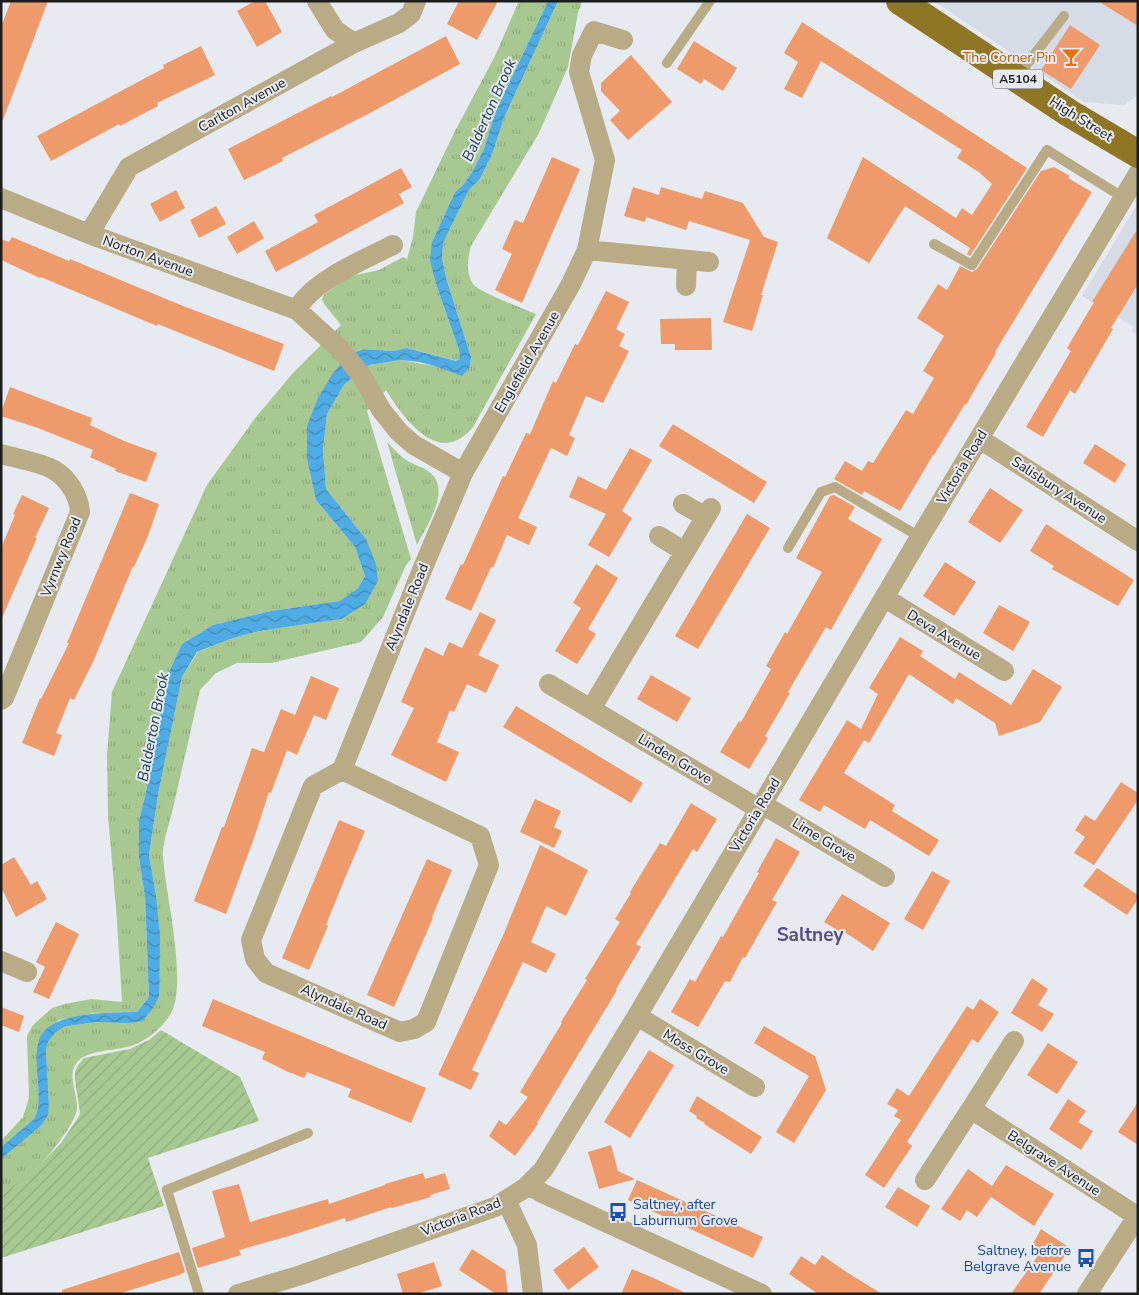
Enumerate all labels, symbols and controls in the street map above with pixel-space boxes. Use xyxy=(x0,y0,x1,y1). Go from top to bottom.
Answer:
bar icon: The Corner Pin xyxy=(1060,46,1082,68)
place label: The Corner Pin xyxy=(963,48,1056,67)
water label: Balderton Brook xyxy=(457,55,521,165)
road number: A5104 xyxy=(993,70,1043,88)
street label: Carlton Avenue xyxy=(195,73,289,137)
street label: High Street xyxy=(1045,92,1117,146)
street label: Norton Avenue xyxy=(100,231,196,281)
street label: Englefield Avenue xyxy=(490,308,564,416)
street label: Victoria Road xyxy=(932,426,992,509)
street label: Salisbury Avenue xyxy=(1008,452,1110,528)
street label: Vyrnwy Road xyxy=(36,514,86,601)
street label: Alyndale Road xyxy=(381,561,433,653)
street label: Deva Avenue xyxy=(903,605,985,665)
water label: Balderton Brook xyxy=(133,670,173,783)
street label: Linden Grove xyxy=(634,729,716,789)
street label: Victoria Road xyxy=(725,774,785,857)
street label: Lime Grove xyxy=(789,814,859,866)
district label: Saltney xyxy=(777,922,844,948)
street label: Alyndale Road xyxy=(298,979,390,1035)
street label: Moss Grove xyxy=(659,1025,733,1079)
street label: Belgrave Avenue xyxy=(1004,1126,1104,1200)
street label: Victoria Road xyxy=(418,1193,504,1241)
place label: Saltney, after Laburnum Grove xyxy=(633,1195,738,1230)
bus stop icon: Saltney, after Laburnum Grove xyxy=(607,1201,629,1223)
place label: Saltney, before Belgrave Avenue xyxy=(964,1241,1071,1276)
bus stop icon: Saltney, before Belgrave Avenue xyxy=(1075,1247,1097,1269)

